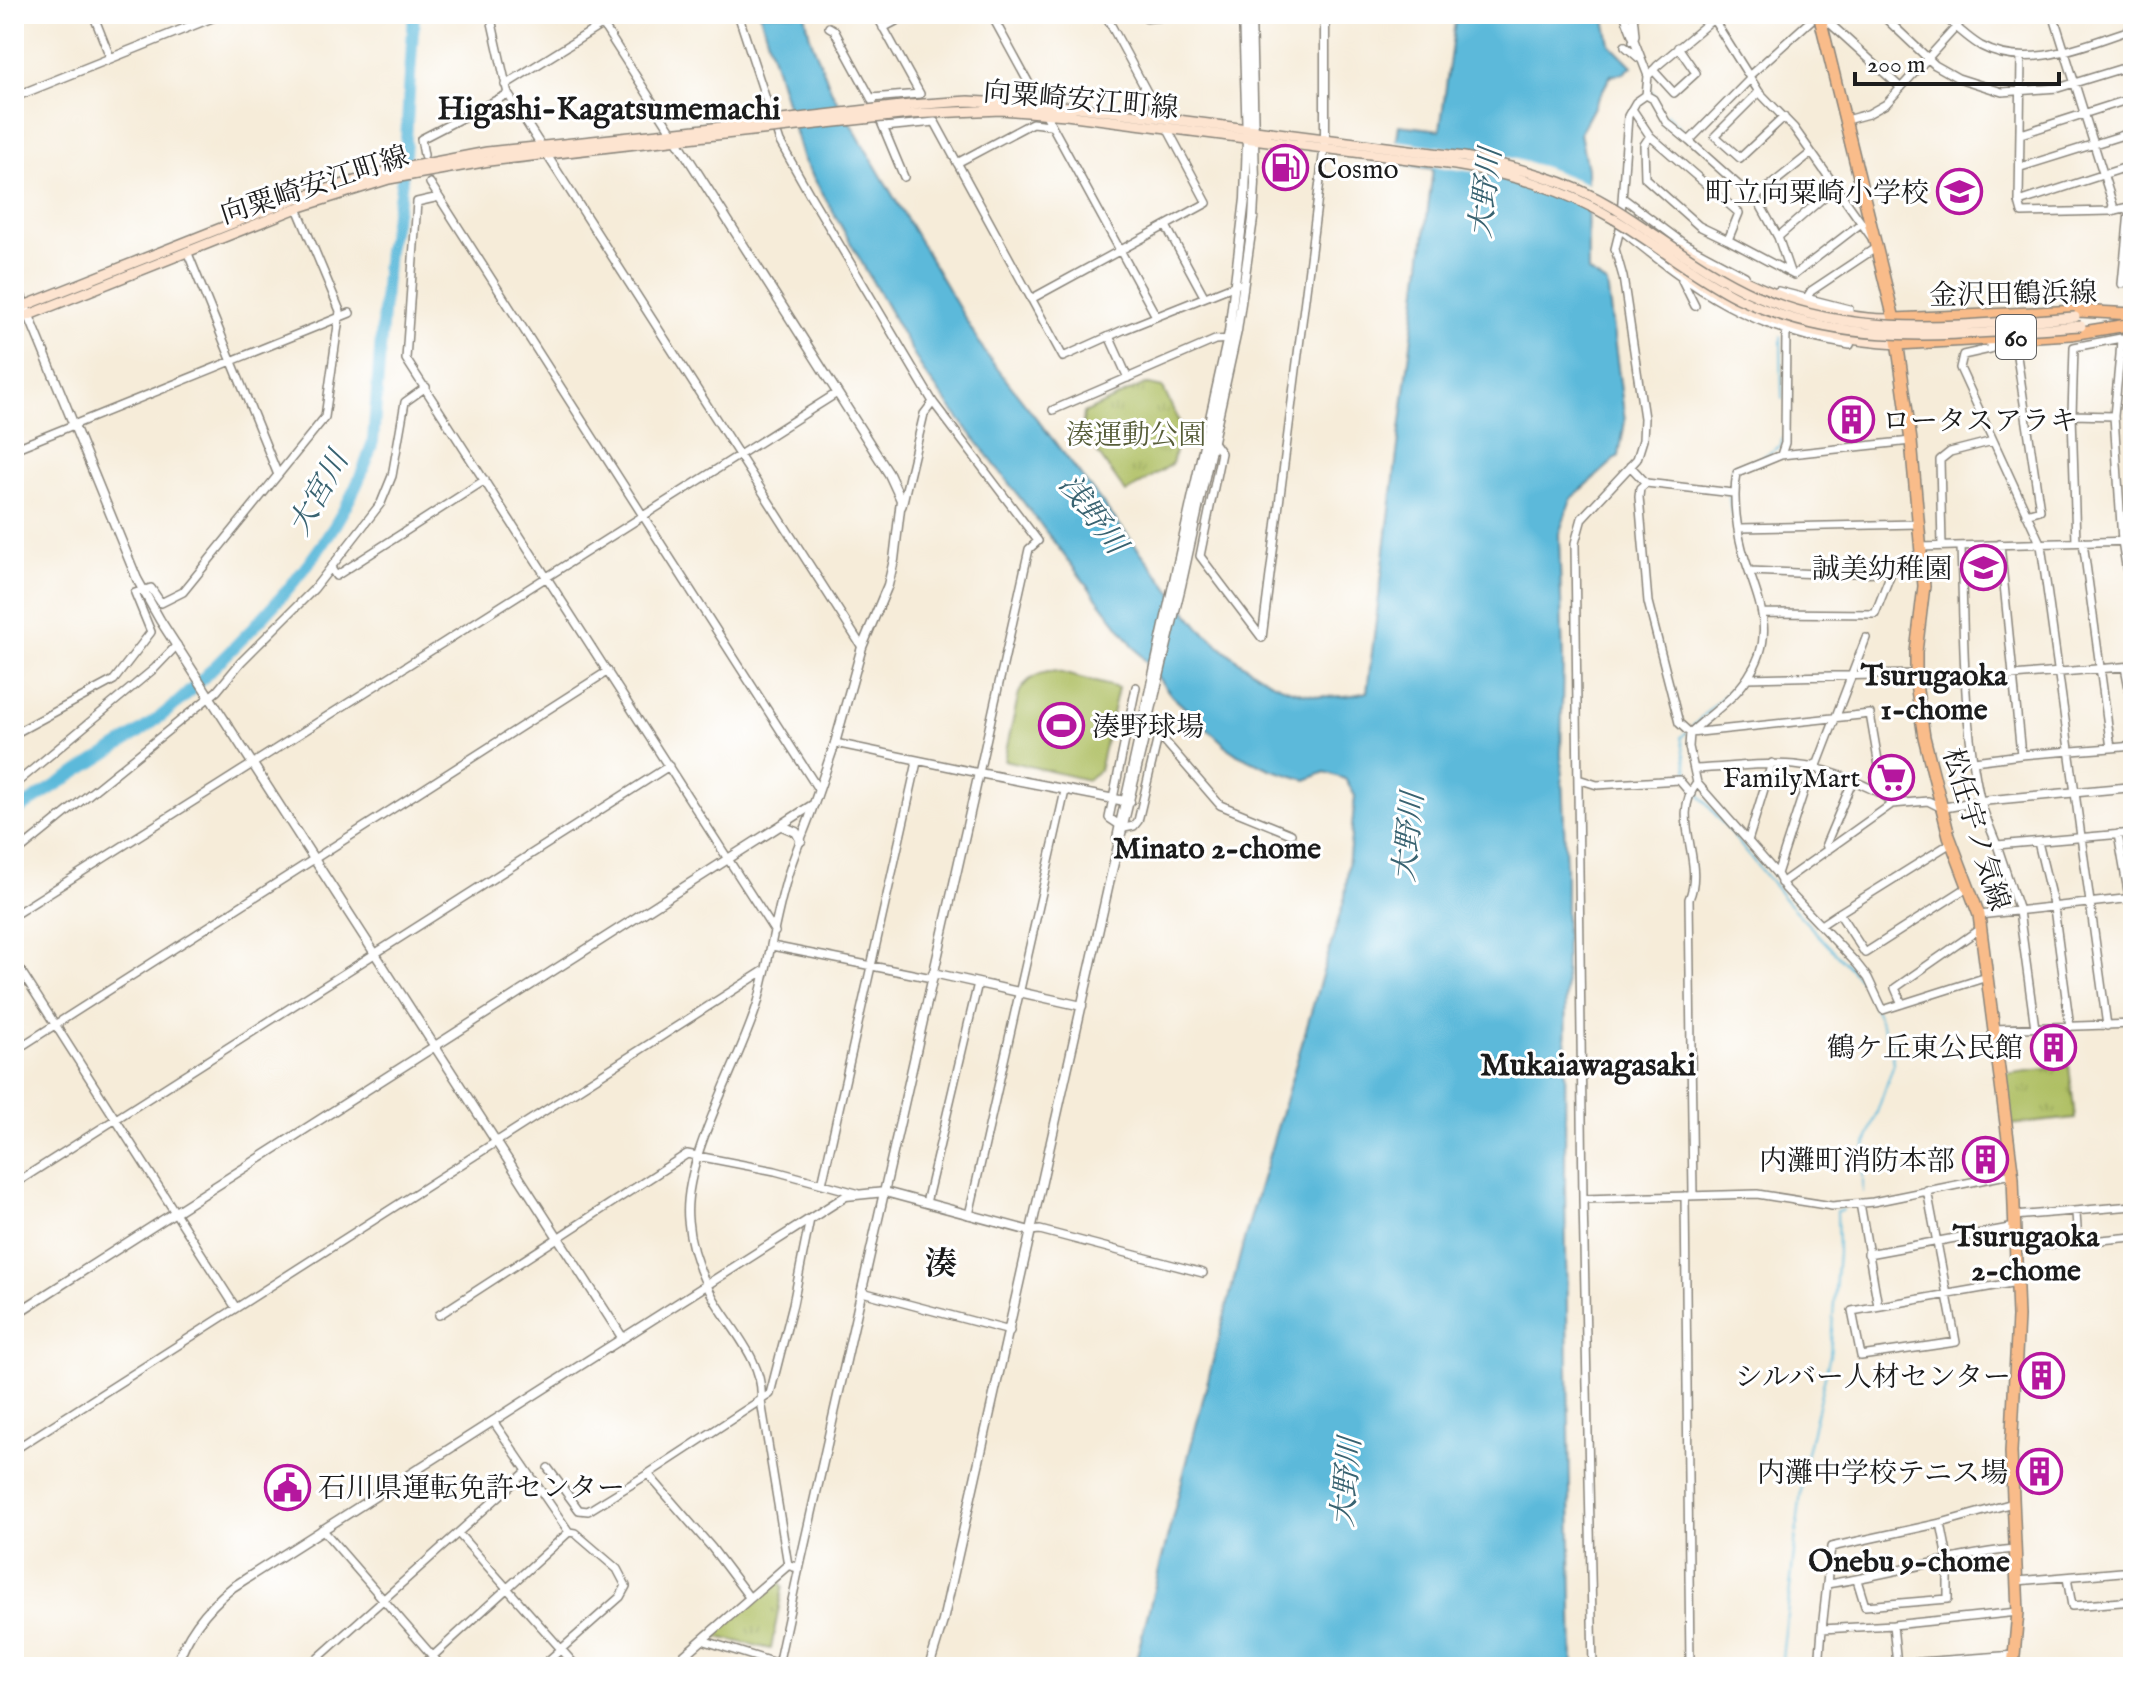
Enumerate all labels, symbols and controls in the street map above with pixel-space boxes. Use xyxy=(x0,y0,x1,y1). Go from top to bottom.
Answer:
scale bar xyxy=(1855,36,2059,86)
text: 200 m xyxy=(1867,50,1926,81)
street label: 向粟崎安江町線 xyxy=(982,76,1180,127)
district label: Higashi-Kagatsumemachi xyxy=(437,90,781,131)
street label: 向粟崎安江町線 xyxy=(216,139,413,233)
water label: 大野川 xyxy=(1463,143,1512,240)
fuel station icon: Cosmo xyxy=(1262,144,1310,192)
place label: Cosmo xyxy=(1317,153,1399,188)
school or university icon: 町立向粟崎小学校 xyxy=(1936,168,1984,216)
place label: 町立向粟崎小学校 xyxy=(1705,177,1929,212)
street label: 金沢田鶴浜線 xyxy=(1929,277,2097,314)
road number: 60 xyxy=(1996,315,2036,359)
building icon: ロータスアラキ xyxy=(1827,396,1875,444)
place label: ロータスアラキ xyxy=(1882,405,2078,440)
park label: 湊運動公園 xyxy=(1066,419,1206,454)
water label: 大宮川 xyxy=(281,443,360,543)
water label: 浅野川 xyxy=(1049,468,1135,565)
school or university icon: 誠美幼稚園 xyxy=(1959,544,2007,592)
place label: 誠美幼稚園 xyxy=(1812,553,1952,588)
district label: Tsurugaoka 1-chome xyxy=(1860,658,2008,730)
sports icon: 湊野球場 xyxy=(1037,702,1085,750)
place label: 湊野球場 xyxy=(1092,711,1204,746)
street label: 松任宇ノ気線 xyxy=(1933,744,2016,915)
supermarket icon: FamilyMart xyxy=(1867,753,1915,801)
place label: FamilyMart xyxy=(1723,762,1860,797)
water label: 大野川 xyxy=(1386,787,1434,884)
district label: Minato 2-chome xyxy=(1113,831,1321,869)
building icon: 鶴ケ丘東公民館 xyxy=(2030,1023,2078,1071)
place label: 鶴ケ丘東公民館 xyxy=(1827,1032,2023,1067)
district label: Mukaiawagasaki xyxy=(1480,1046,1696,1087)
building icon: 内灘町消防本部 xyxy=(1962,1136,2010,1184)
place label: 内灘町消防本部 xyxy=(1759,1145,1955,1180)
district label: Tsurugaoka 2-chome xyxy=(1952,1219,2100,1291)
district label: 湊 xyxy=(925,1245,957,1286)
building icon: シルバー人材センター xyxy=(2018,1352,2066,1400)
place label: シルバー人材センター xyxy=(1735,1361,2011,1396)
water label: 大野川 xyxy=(1325,1433,1371,1529)
building icon: 内灘中学校テニス場 xyxy=(2015,1448,2063,1496)
place label: 内灘中学校テニス場 xyxy=(1757,1457,2008,1492)
public building icon: 石川県運転免許センター xyxy=(263,1463,311,1511)
place label: 石川県運転免許センター xyxy=(318,1472,625,1507)
district label: Onebu 9-chome xyxy=(1808,1544,2010,1582)

